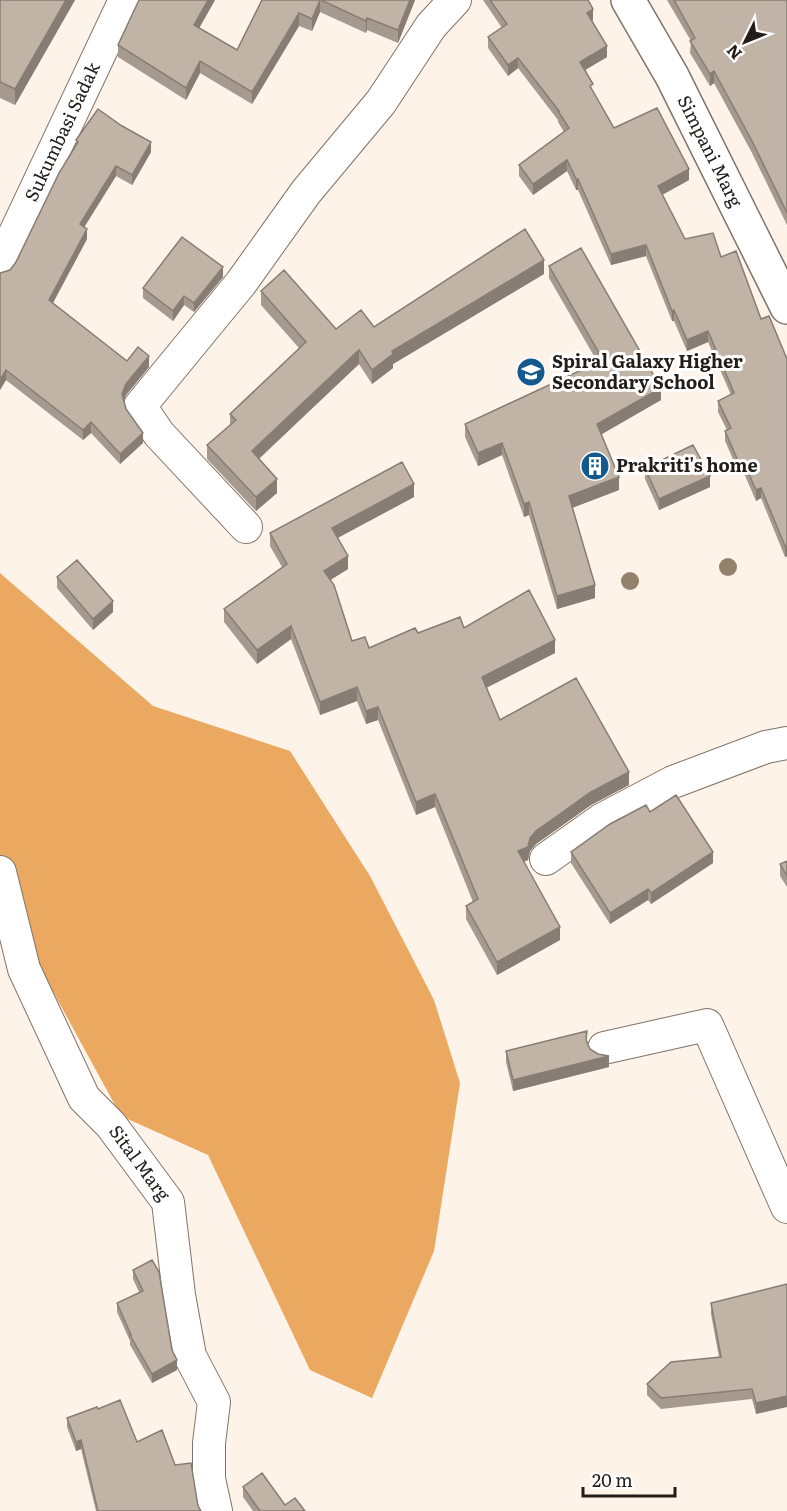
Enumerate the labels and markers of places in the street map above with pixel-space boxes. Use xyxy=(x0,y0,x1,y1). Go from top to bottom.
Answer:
place label: Spiral Galaxy Higher Secondary School xyxy=(552,347,743,395)
school or university icon: Spiral Galaxy Higher Secondary School xyxy=(515,356,547,388)
building icon: Prakriti's home xyxy=(579,450,611,482)
place label: Prakriti's home xyxy=(616,451,758,478)

